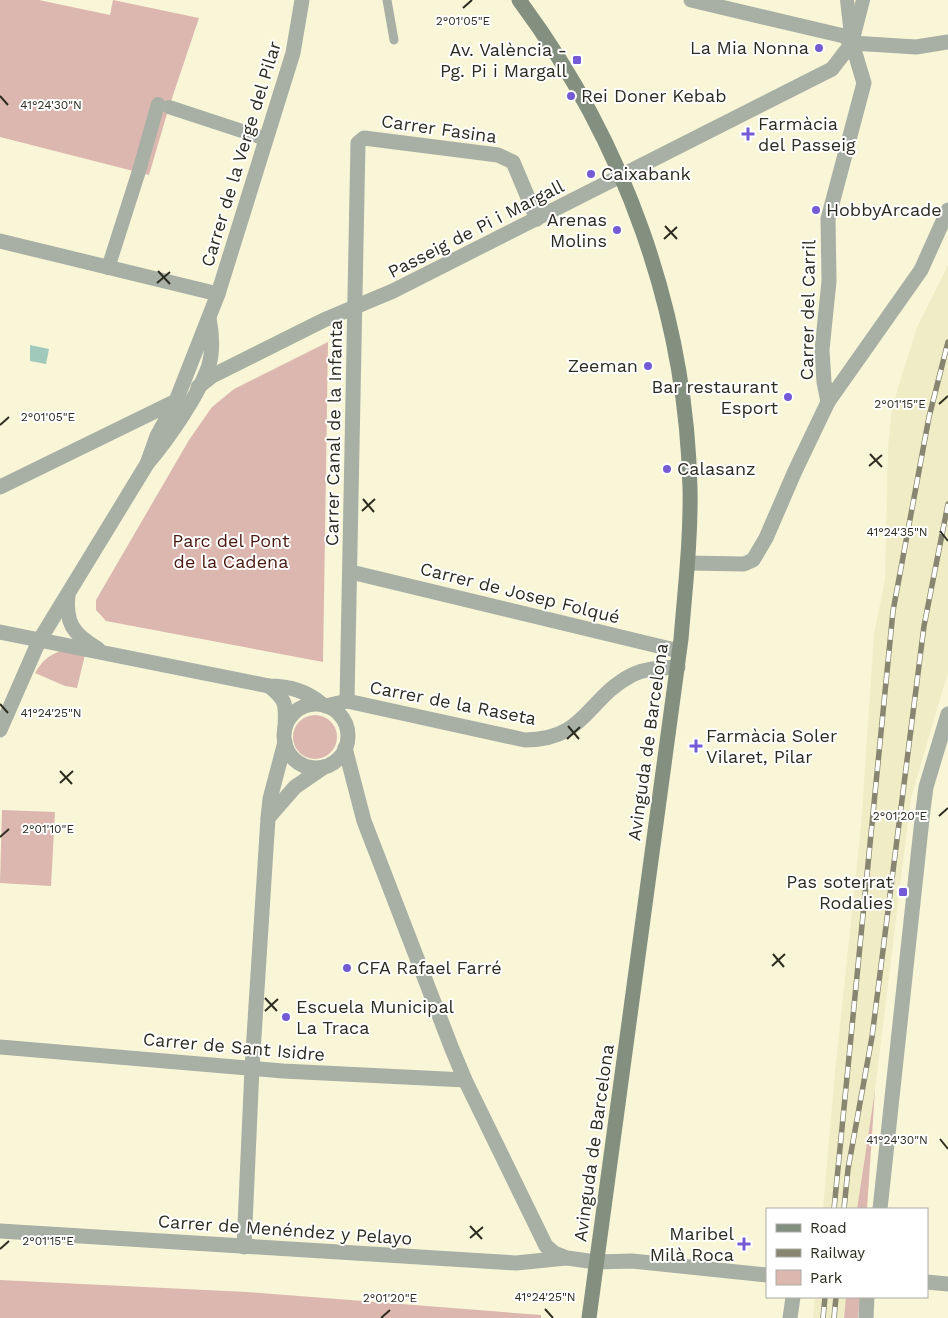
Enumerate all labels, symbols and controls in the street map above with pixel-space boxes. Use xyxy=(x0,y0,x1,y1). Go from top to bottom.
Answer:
text: 2°01'05"E xyxy=(436,14,491,28)
place label: La Mia Nonna xyxy=(690,37,809,58)
street label: Carrer de la Verge del Pilar xyxy=(196,39,285,269)
place label: Av. València - Pg. Pi i Margall xyxy=(440,39,567,81)
marker: La Mia Nonna xyxy=(813,42,825,54)
marker: Av. València - Pg. Pi i Margall xyxy=(571,54,583,66)
place label: Rei Doner Kebab xyxy=(581,85,727,106)
marker: Rei Doner Kebab xyxy=(565,90,577,102)
text: 41°24'30"N xyxy=(20,98,82,112)
street label: Carrer Fasina xyxy=(380,110,498,147)
place label: Farmàcia del Passeig xyxy=(758,113,856,155)
marker: Farmàcia del Passeig xyxy=(742,128,754,140)
place label: Caixabank xyxy=(601,163,691,184)
marker: Caixabank xyxy=(585,168,597,180)
street label: Passeig de Pi i Margall xyxy=(384,175,568,282)
place label: HobbyArcade xyxy=(826,199,942,220)
marker: HobbyArcade xyxy=(810,204,822,216)
place label: Arenas Molins xyxy=(547,209,607,251)
marker: Arenas Molins xyxy=(611,224,623,236)
street label: Carrer del Carril xyxy=(796,239,819,380)
street label: Carrer Canal de la Infanta xyxy=(321,320,346,546)
place label: Zeeman xyxy=(568,355,638,376)
marker: Zeeman xyxy=(642,360,654,372)
place label: Bar restaurant Esport xyxy=(651,376,778,418)
marker: Bar restaurant Esport xyxy=(782,391,794,403)
text: 2°01'15"E xyxy=(874,397,926,411)
text: 2°01'05"E xyxy=(21,410,76,424)
place label: Calasanz xyxy=(677,458,756,479)
marker: Calasanz xyxy=(661,463,673,475)
text: 41°24'35"N xyxy=(866,525,928,539)
park label: Parc del Pont de la Cadena xyxy=(172,530,290,572)
street label: Carrer de Josep Folqué xyxy=(418,558,622,627)
street label: Avinguda de Barcelona xyxy=(623,642,672,842)
street label: Carrer de la Raseta xyxy=(368,676,538,729)
text: 41°24'25"N xyxy=(20,706,82,720)
place label: Farmàcia Soler Vilaret, Pilar xyxy=(706,725,837,767)
marker: Farmàcia Soler Vilaret, Pilar xyxy=(690,740,702,752)
text: 2°01'20"E xyxy=(873,809,928,823)
text: 2°01'10"E xyxy=(22,822,74,836)
place label: Pas soterrat Rodalies xyxy=(786,871,893,913)
marker: Pas soterrat Rodalies xyxy=(897,886,909,898)
place label: CFA Rafael Farré xyxy=(357,957,502,978)
marker: CFA Rafael Farré xyxy=(341,962,353,974)
place label: Escuela Municipal La Traca xyxy=(296,996,455,1038)
marker: Escuela Municipal La Traca xyxy=(280,1011,292,1023)
street label: Carrer de Sant Isidre xyxy=(142,1028,326,1065)
street label: Avinguda de Barcelona xyxy=(569,1043,618,1243)
text: 41°24'30"N xyxy=(866,1133,928,1147)
legend xyxy=(766,1208,928,1298)
street label: Carrer de Menéndez y Pelayo xyxy=(157,1210,413,1249)
text: Road xyxy=(810,1219,847,1237)
place label: Maribel Milà Roca xyxy=(650,1223,734,1265)
text: 2°01'15"E xyxy=(22,1234,74,1248)
marker: Maribel Milà Roca xyxy=(738,1238,750,1250)
text: Railway xyxy=(810,1244,865,1262)
text: Park xyxy=(810,1269,843,1287)
text: 41°24'25"N xyxy=(514,1290,576,1304)
text: 2°01'20"E xyxy=(363,1291,418,1305)

